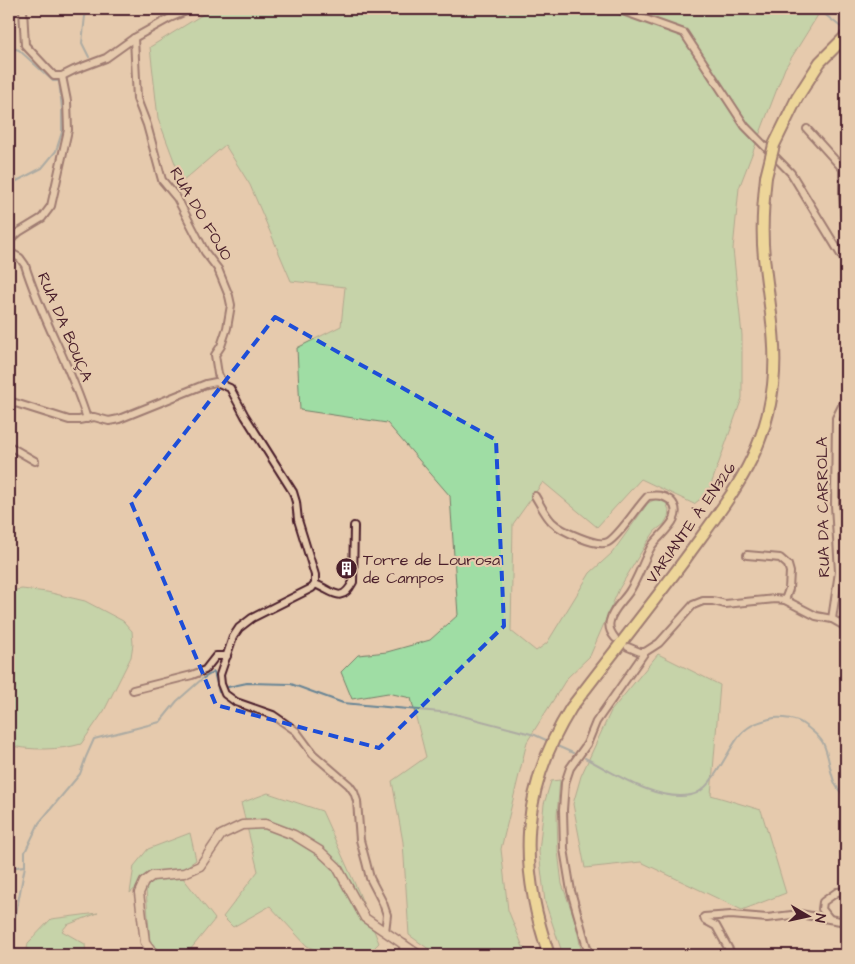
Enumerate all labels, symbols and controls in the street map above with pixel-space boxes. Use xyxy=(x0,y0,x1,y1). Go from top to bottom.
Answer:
street label: RUA DO FOJO xyxy=(164,163,238,265)
street label: RUA DA BOUÇA xyxy=(32,269,98,385)
street label: RUA DA CARROLA xyxy=(811,437,835,577)
street label: VARIANTE À EN326 xyxy=(641,458,741,588)
place label: Torre de Lourosa de Campos xyxy=(363,549,500,589)
building icon: Torre de Lourosa de Campos xyxy=(335,557,359,581)
north arrow xyxy=(782,892,832,942)
text: N xyxy=(809,912,830,924)

